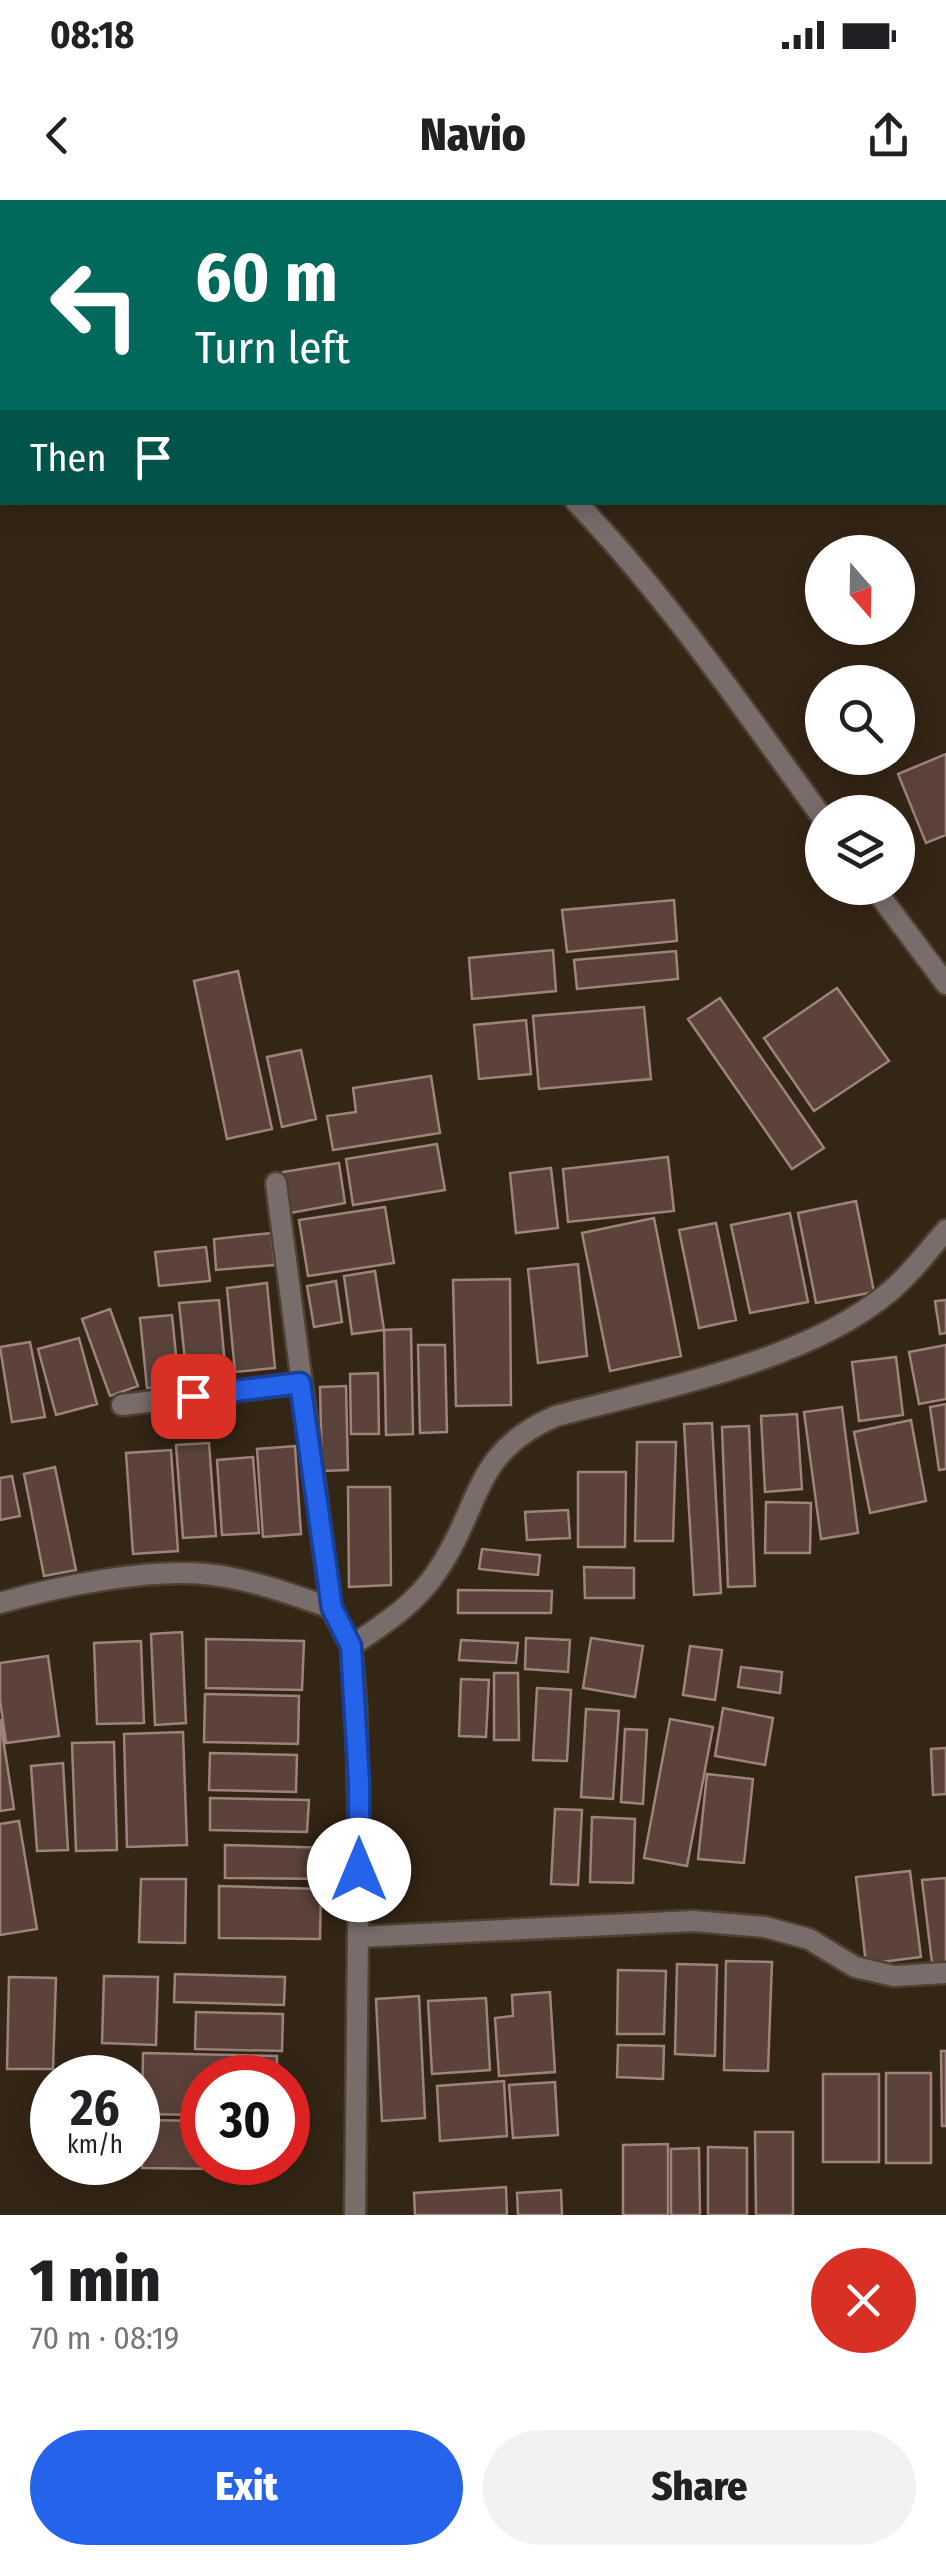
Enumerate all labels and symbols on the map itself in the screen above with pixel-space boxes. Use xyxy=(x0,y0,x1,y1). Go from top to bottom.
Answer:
north arrow xyxy=(805,535,915,645)
pin xyxy=(151,1354,236,1439)
position arrow xyxy=(307,1818,411,1922)
speed limit sign: 30 xyxy=(180,2055,310,2185)

